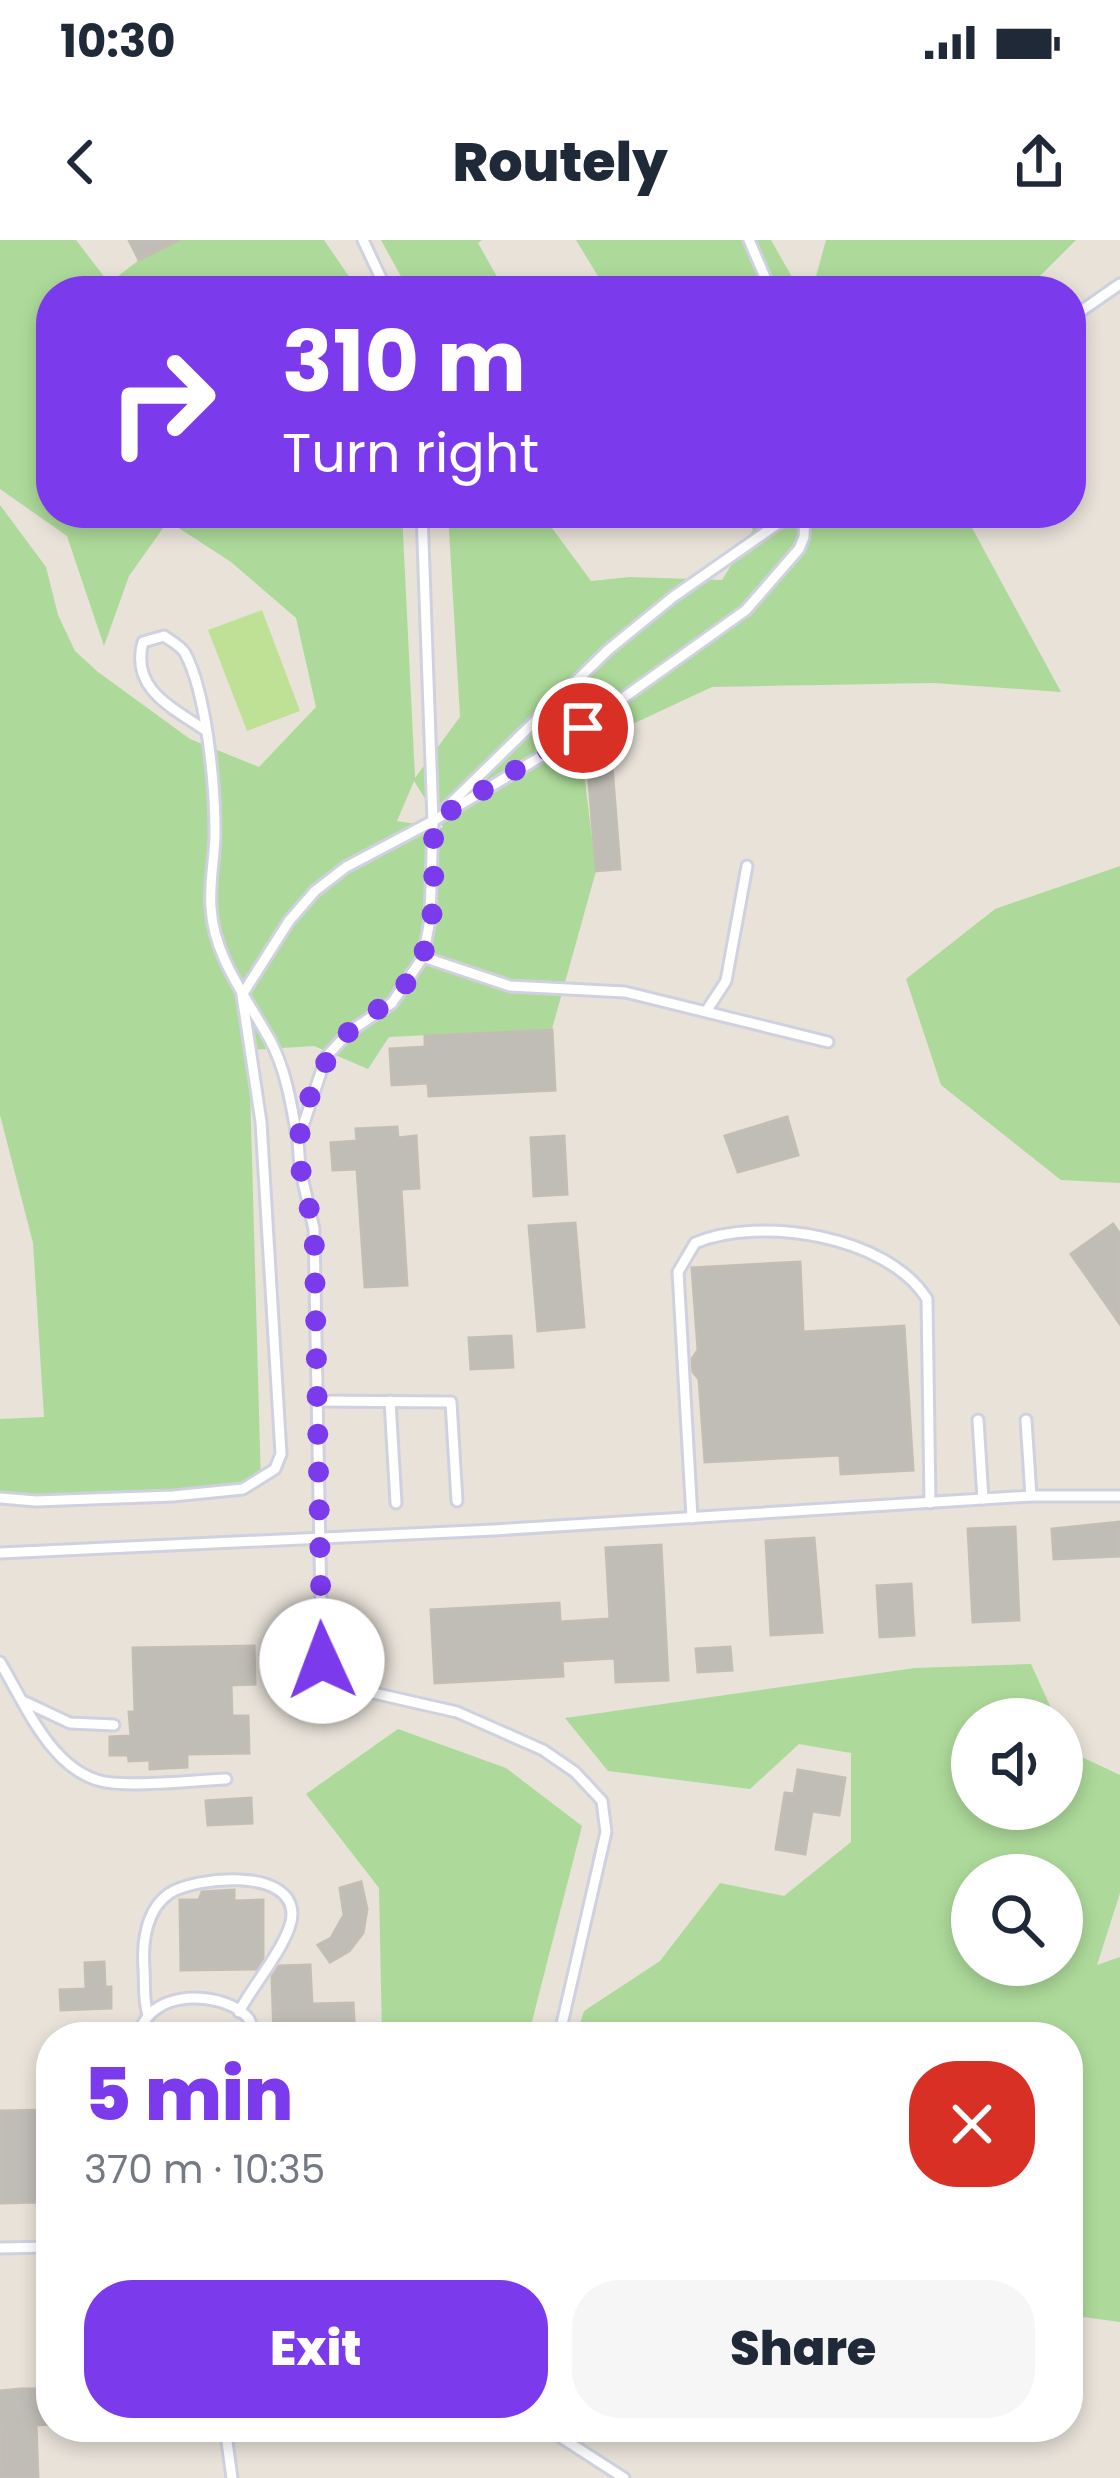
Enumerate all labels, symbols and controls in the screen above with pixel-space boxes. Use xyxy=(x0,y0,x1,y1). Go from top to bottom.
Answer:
text: 10:30 xyxy=(60,10,176,73)
text: Routely xyxy=(452,124,668,200)
icon: back xyxy=(48,129,114,195)
icon: share xyxy=(1006,129,1072,195)
text: 310 m xyxy=(282,303,526,420)
icon: right xyxy=(84,324,240,480)
text: Turn right xyxy=(282,415,539,491)
pin xyxy=(532,677,634,779)
icon: arrive xyxy=(550,695,616,761)
position arrow xyxy=(259,1598,385,1724)
map controls xyxy=(951,1698,1083,1986)
button: sound xyxy=(951,1698,1083,1830)
button: search xyxy=(951,1854,1083,1986)
text: 5 min xyxy=(84,2044,293,2145)
button: close xyxy=(909,2061,1035,2187)
text: 370 m · 10:35 xyxy=(84,2142,325,2197)
button: Exit xyxy=(84,2280,548,2418)
button: Share xyxy=(572,2280,1035,2418)

